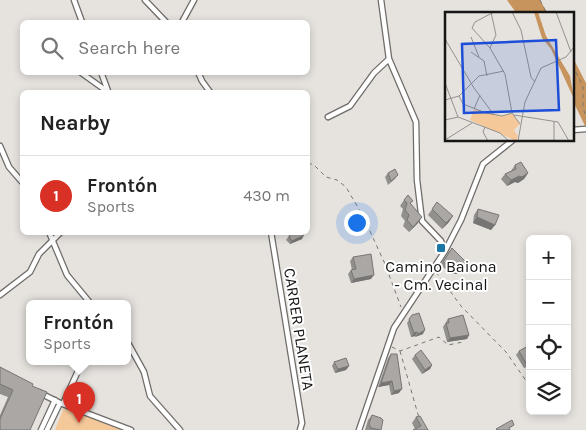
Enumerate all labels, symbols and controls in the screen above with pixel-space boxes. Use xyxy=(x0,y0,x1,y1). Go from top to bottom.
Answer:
inset map xyxy=(445,12,574,141)
search box xyxy=(20,20,310,75)
icon: search xyxy=(38,34,66,62)
text: Search here xyxy=(78,37,180,59)
text: Nearby xyxy=(40,111,110,135)
text: Frontón xyxy=(87,175,158,197)
text: 1 xyxy=(53,186,59,205)
text: 430 m xyxy=(243,186,290,205)
text: Sports xyxy=(87,197,135,216)
your location xyxy=(344,210,370,236)
map controls xyxy=(526,235,571,415)
button: + xyxy=(526,235,571,280)
marker: Camino Baiona - Cm. Vecinal xyxy=(435,242,447,254)
place label: Camino Baiona - Cm. Vecinal xyxy=(385,257,497,294)
street label: CARRER PLANETA xyxy=(280,267,318,391)
button: − xyxy=(526,280,571,325)
popup xyxy=(26,300,131,365)
text: Frontón xyxy=(43,312,114,334)
button: locate xyxy=(526,325,571,370)
text: Sports xyxy=(43,334,91,353)
button: layers xyxy=(526,370,571,415)
pin: 1 xyxy=(63,382,95,423)

